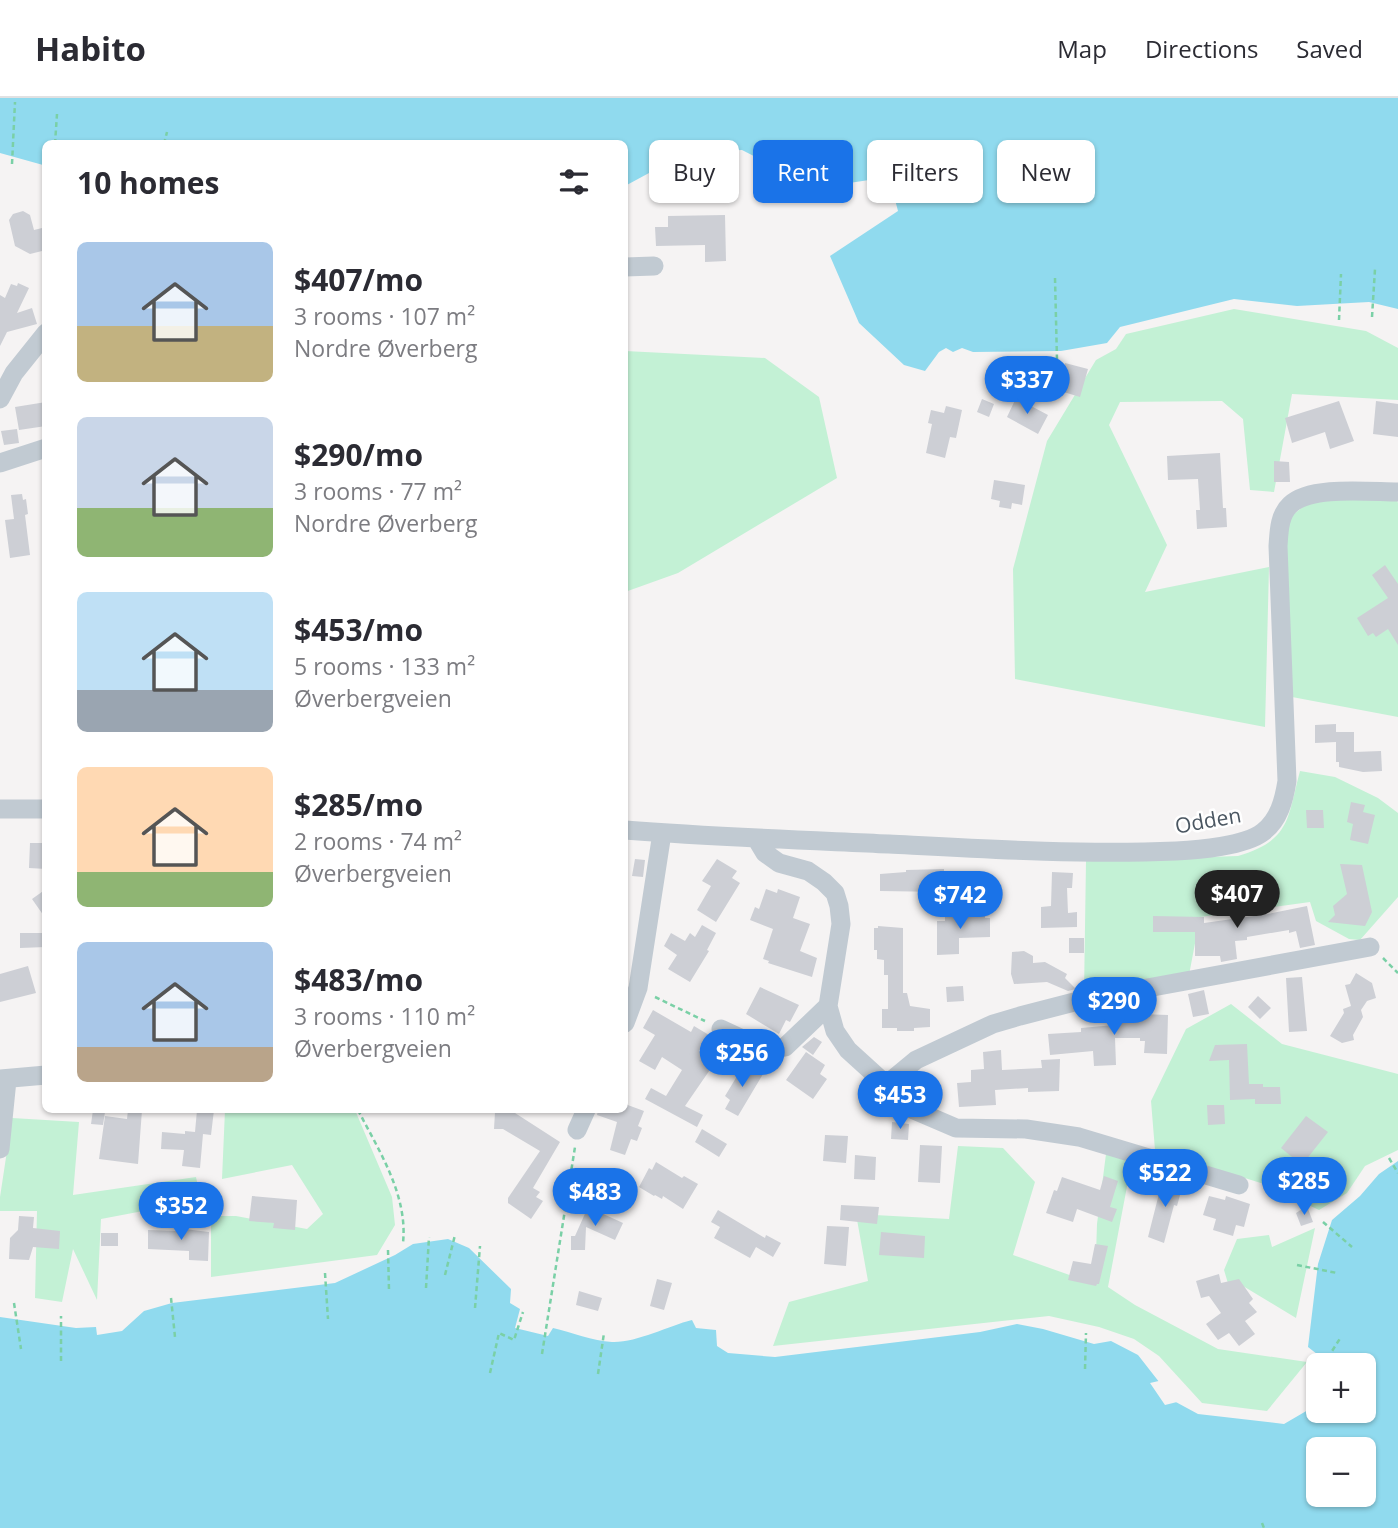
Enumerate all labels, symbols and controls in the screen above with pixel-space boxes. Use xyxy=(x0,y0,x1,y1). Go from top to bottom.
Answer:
text: Habito xyxy=(35,26,146,71)
text: Map xyxy=(1057,32,1107,65)
text: Directions xyxy=(1145,32,1258,65)
text: Saved xyxy=(1296,32,1363,65)
chip: Buy xyxy=(649,140,739,203)
chip: Rent xyxy=(753,140,853,203)
chip: Filters xyxy=(867,140,983,203)
chip: New xyxy=(997,140,1095,203)
text: 10 homes xyxy=(77,162,220,203)
icon: filters xyxy=(555,163,593,201)
text: $407/mo xyxy=(294,259,423,300)
icon: home xyxy=(133,270,217,354)
text: 3 rooms · 107 m² xyxy=(294,300,475,332)
text: Nordre Øverberg xyxy=(294,332,477,364)
pin: $337 xyxy=(986,356,1068,416)
text: $337 xyxy=(1001,363,1053,395)
text: $290/mo xyxy=(294,434,423,475)
icon: home xyxy=(133,445,217,529)
text: 3 rooms · 77 m² xyxy=(294,475,462,507)
text: Nordre Øverberg xyxy=(294,507,477,539)
text: $453/mo xyxy=(294,609,423,650)
icon: home xyxy=(133,620,217,704)
text: 5 rooms · 133 m² xyxy=(294,650,475,682)
text: Øverbergveien xyxy=(294,682,452,714)
text: $285/mo xyxy=(294,784,423,825)
icon: home xyxy=(133,795,217,879)
street label: Odden xyxy=(1173,800,1243,840)
text: 2 rooms · 74 m² xyxy=(294,825,462,857)
text: Øverbergveien xyxy=(294,857,452,889)
pin: $407 xyxy=(1196,870,1278,930)
pin: $742 xyxy=(919,872,1001,931)
text: $407 xyxy=(1211,877,1263,909)
text: $742 xyxy=(934,878,986,910)
text: $483/mo xyxy=(294,959,423,1000)
icon: home xyxy=(133,970,217,1054)
pin: $290 xyxy=(1073,978,1155,1037)
text: $290 xyxy=(1088,984,1140,1016)
text: 3 rooms · 110 m² xyxy=(294,1000,475,1032)
pin: $256 xyxy=(701,1030,783,1089)
text: Øverbergveien xyxy=(294,1032,452,1064)
text: $256 xyxy=(716,1036,768,1068)
pin: $453 xyxy=(859,1072,941,1131)
text: $453 xyxy=(874,1078,926,1110)
pin: $522 xyxy=(1124,1150,1206,1209)
text: $522 xyxy=(1139,1156,1191,1188)
pin: $285 xyxy=(1263,1158,1345,1217)
text: $285 xyxy=(1278,1164,1330,1196)
pin: $483 xyxy=(554,1168,636,1228)
text: $483 xyxy=(569,1175,621,1207)
pin: $352 xyxy=(140,1182,222,1242)
text: $352 xyxy=(155,1189,207,1221)
map controls xyxy=(1306,1353,1376,1507)
button: + xyxy=(1306,1353,1376,1423)
button: − xyxy=(1306,1437,1376,1507)

